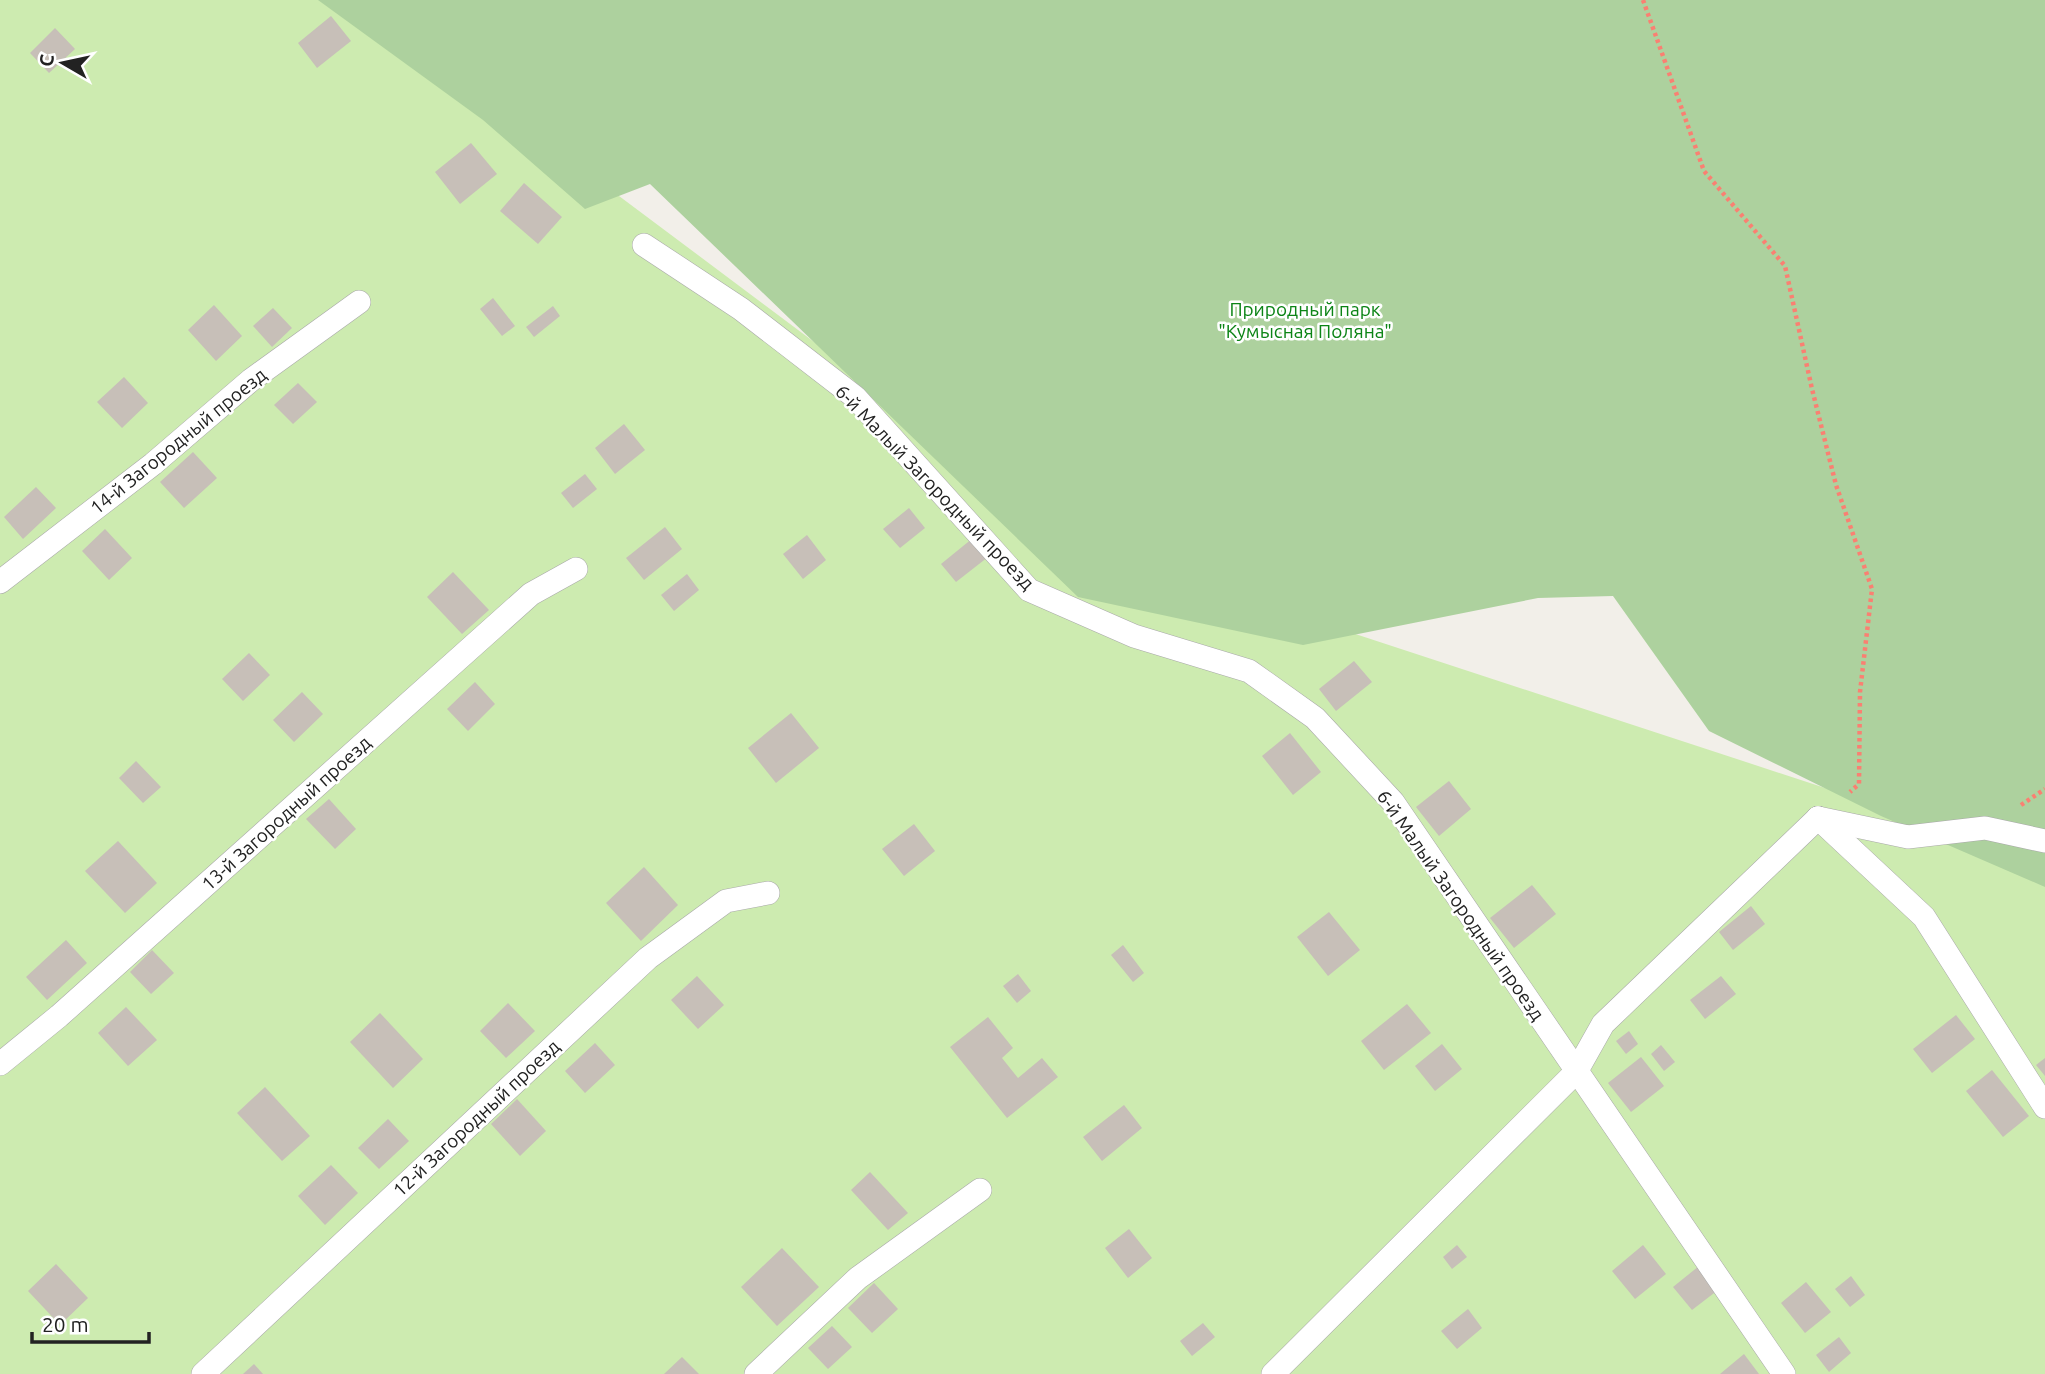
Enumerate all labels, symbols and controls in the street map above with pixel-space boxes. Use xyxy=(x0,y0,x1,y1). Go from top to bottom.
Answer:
north arrow xyxy=(28,28,98,98)
text: С xyxy=(34,53,58,68)
park label: Природный парк "Кумысная Поляна" xyxy=(1218,298,1392,342)
street label: 14-й Загородный проезд xyxy=(86,363,270,519)
street label: 6-й Малый Загородный проезд xyxy=(831,380,1039,594)
street label: 13-й Загородный проезд xyxy=(197,731,375,895)
street label: 6-й Малый Загородный проезд xyxy=(1373,786,1549,1024)
street label: 12-й Загородный проезд xyxy=(388,1035,564,1201)
scale bar xyxy=(32,1300,149,1344)
text: 20 m xyxy=(42,1312,89,1336)

